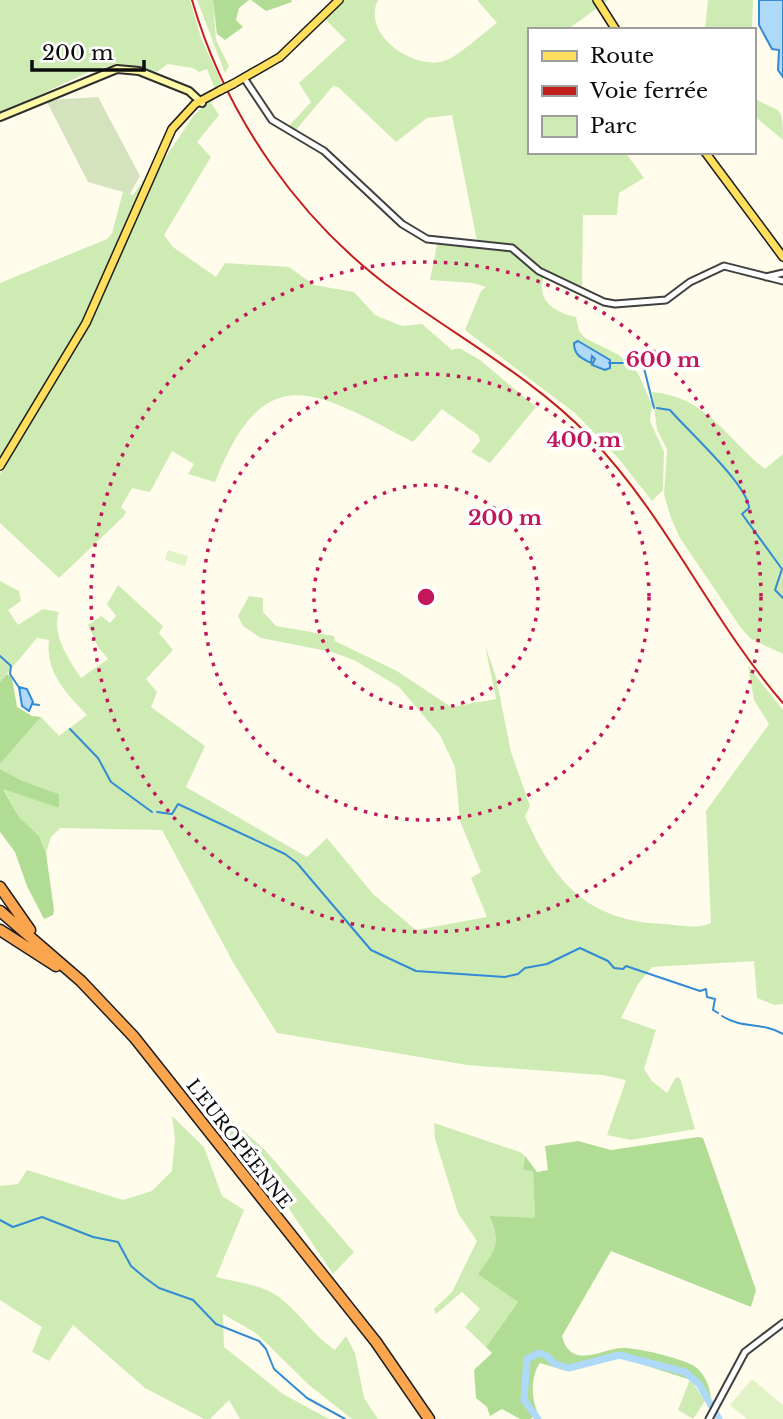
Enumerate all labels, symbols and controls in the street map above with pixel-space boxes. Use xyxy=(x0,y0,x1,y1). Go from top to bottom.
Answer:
scale bar xyxy=(32,28,144,72)
legend xyxy=(528,28,755,154)
text: 200 m xyxy=(42,40,114,66)
text: Route xyxy=(590,43,654,69)
text: Voie ferrée xyxy=(589,78,708,104)
text: Parc xyxy=(590,113,637,139)
text: 600 m xyxy=(626,347,700,373)
text: 400 m xyxy=(547,427,621,453)
text: 200 m xyxy=(468,505,542,531)
centre of rings xyxy=(414,585,438,609)
street label: L'EUROPÉENNE xyxy=(182,1074,297,1213)

